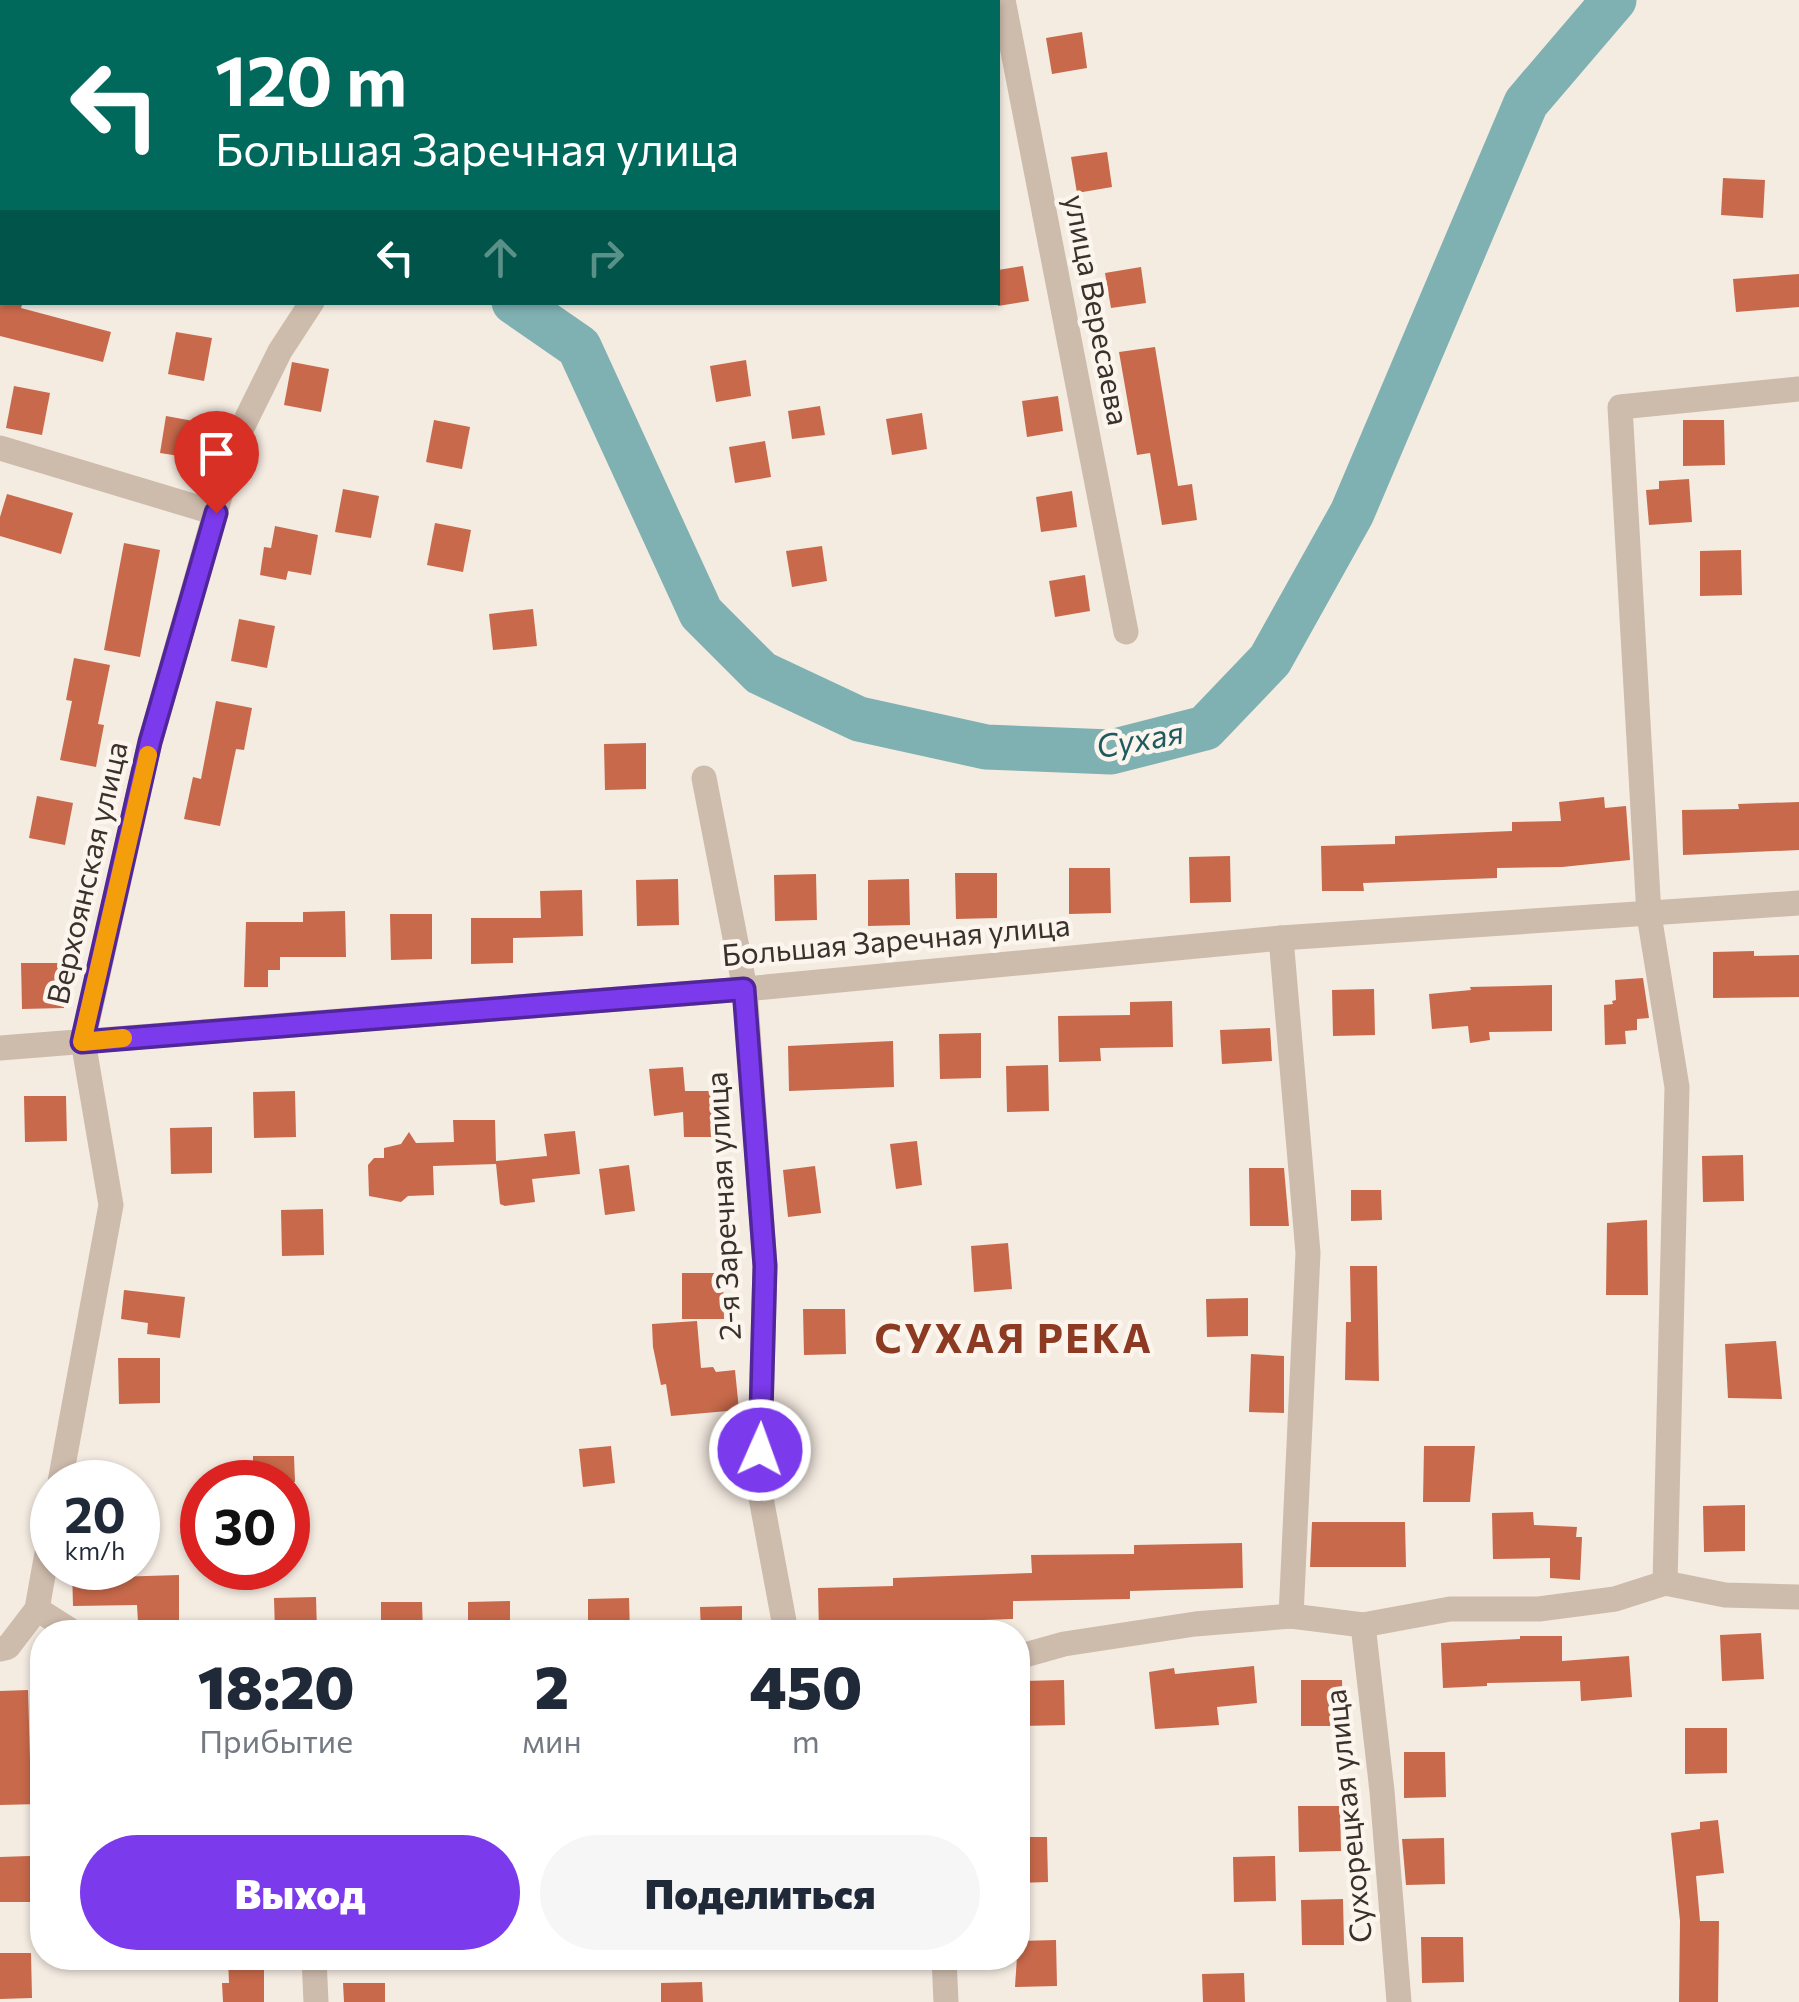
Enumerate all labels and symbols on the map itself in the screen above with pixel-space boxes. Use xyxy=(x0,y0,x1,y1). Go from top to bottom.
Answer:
street label: улица Вересаева xyxy=(1058,191,1139,428)
pin xyxy=(174,411,259,514)
water label: Сухая xyxy=(1093,711,1187,765)
street label: Верхоянская улица xyxy=(37,738,134,1007)
street label: Большая Заречная улица xyxy=(720,905,1071,972)
street label: 2-я Заречная улица xyxy=(696,1071,747,1341)
district label: СУХАЯ РЕКА xyxy=(875,1312,1153,1361)
position arrow xyxy=(708,1398,812,1502)
speed limit sign: 30 xyxy=(180,1460,310,1590)
street label: Сухорецкая улица xyxy=(1315,1688,1378,1945)

